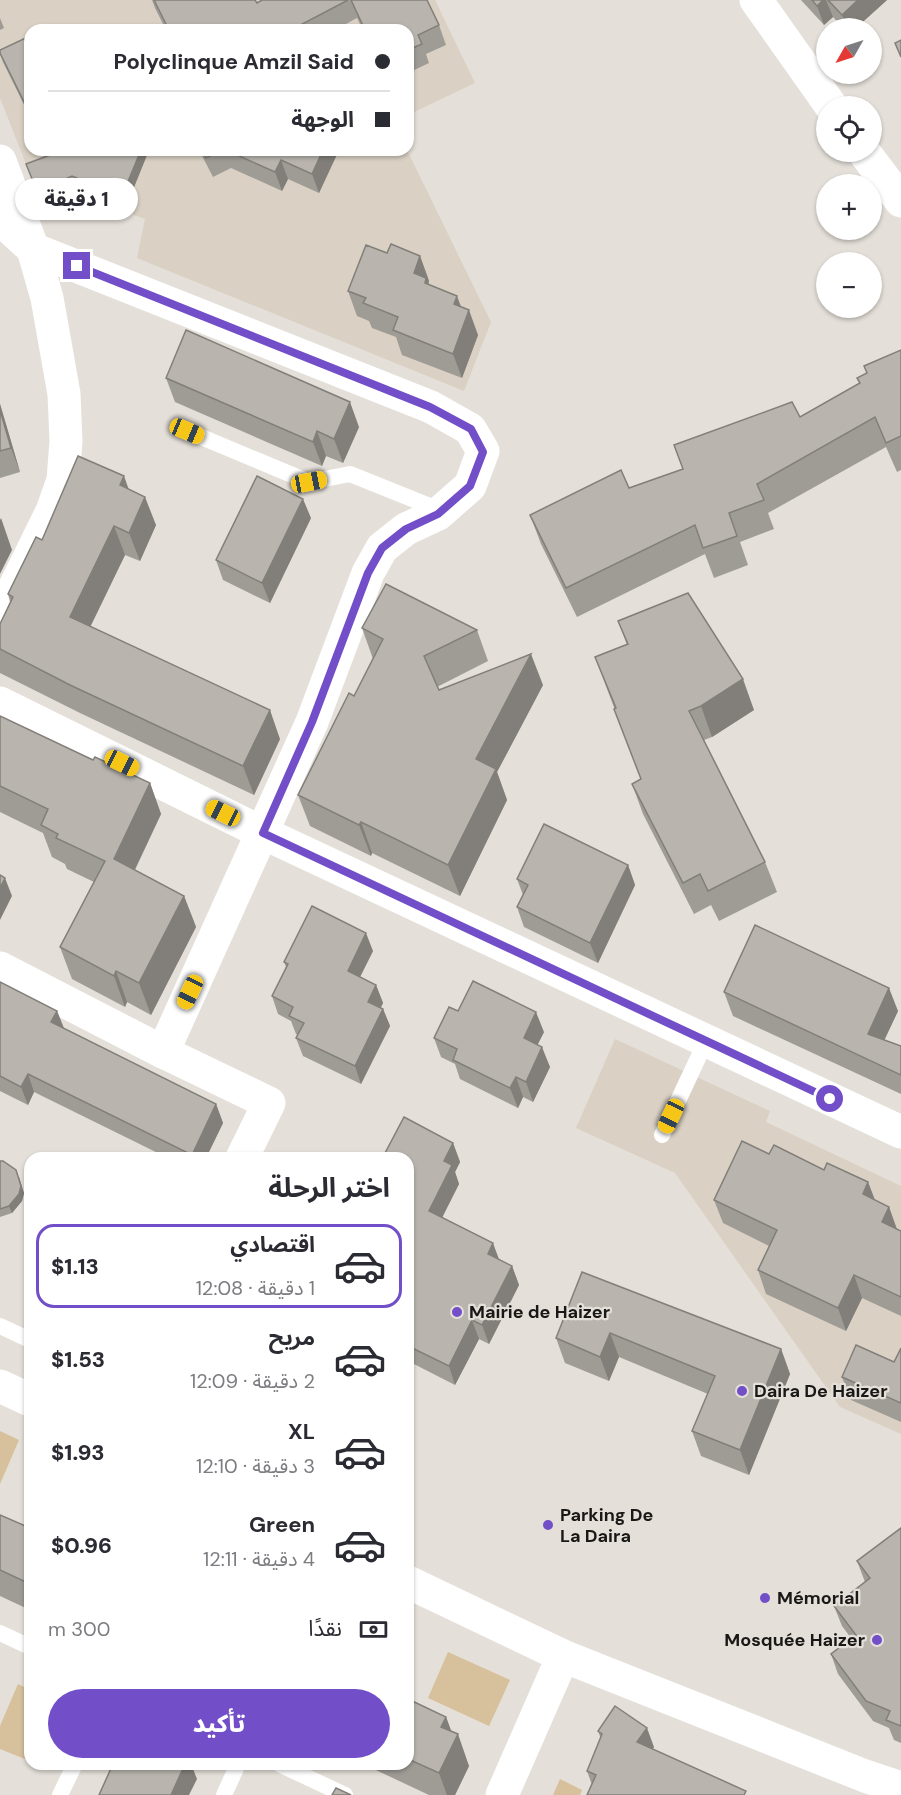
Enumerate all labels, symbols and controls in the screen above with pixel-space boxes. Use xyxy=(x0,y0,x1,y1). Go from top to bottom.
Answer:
north arrow xyxy=(816,18,882,84)
map controls xyxy=(816,18,882,318)
text: Polyclinque Amzil Said xyxy=(113,47,354,76)
button: locate xyxy=(816,96,882,162)
text: الوجهة xyxy=(291,105,354,134)
button: + xyxy=(816,174,882,240)
callout: 1 دقيقة xyxy=(16,179,138,221)
text: 1 دقيقة xyxy=(44,186,109,212)
route end xyxy=(63,252,90,279)
button: − xyxy=(816,252,882,318)
car xyxy=(167,416,207,446)
car xyxy=(290,470,328,494)
car xyxy=(102,747,142,779)
car xyxy=(203,797,243,829)
car xyxy=(174,972,206,1012)
route start xyxy=(816,1085,843,1112)
car xyxy=(655,1096,687,1136)
text: اختر الرحلة xyxy=(268,1170,390,1205)
text: اقتصادي xyxy=(230,1230,315,1259)
icon: car xyxy=(333,1239,387,1293)
text: $1.13 xyxy=(51,1252,99,1281)
text: 1 دقيقة · 12:08 xyxy=(196,1275,315,1301)
place label: Mairie de Haizer xyxy=(469,1300,610,1324)
marker: Mairie de Haizer xyxy=(450,1305,464,1319)
text: مريح xyxy=(269,1323,315,1352)
icon: car xyxy=(333,1332,387,1386)
text: $1.53 xyxy=(51,1345,105,1374)
text: 2 دقيقة · 12:09 xyxy=(190,1368,315,1394)
place label: Daira De Haizer xyxy=(754,1379,888,1403)
marker: Daira De Haizer xyxy=(735,1384,749,1398)
text: XL xyxy=(288,1417,315,1446)
icon: car xyxy=(333,1425,387,1479)
text: $1.93 xyxy=(51,1438,105,1467)
text: 3 دقيقة · 12:10 xyxy=(196,1453,315,1479)
place label: Parking De La Daira xyxy=(560,1503,653,1548)
text: Green xyxy=(249,1510,315,1539)
icon: car xyxy=(333,1518,387,1572)
marker: Parking De La Daira xyxy=(541,1518,555,1532)
text: $0.96 xyxy=(51,1531,112,1560)
text: 4 دقيقة · 12:11 xyxy=(203,1546,315,1572)
place label: Mémorial xyxy=(777,1586,859,1610)
marker: Mémorial xyxy=(758,1591,772,1605)
icon: cash xyxy=(357,1613,390,1646)
text: نقدًا xyxy=(308,1614,342,1643)
text: 300 m xyxy=(48,1616,110,1642)
place label: Mosquée Haizer xyxy=(724,1628,865,1652)
marker: Mosquée Haizer xyxy=(870,1633,884,1647)
button: تأكيد xyxy=(48,1689,390,1758)

